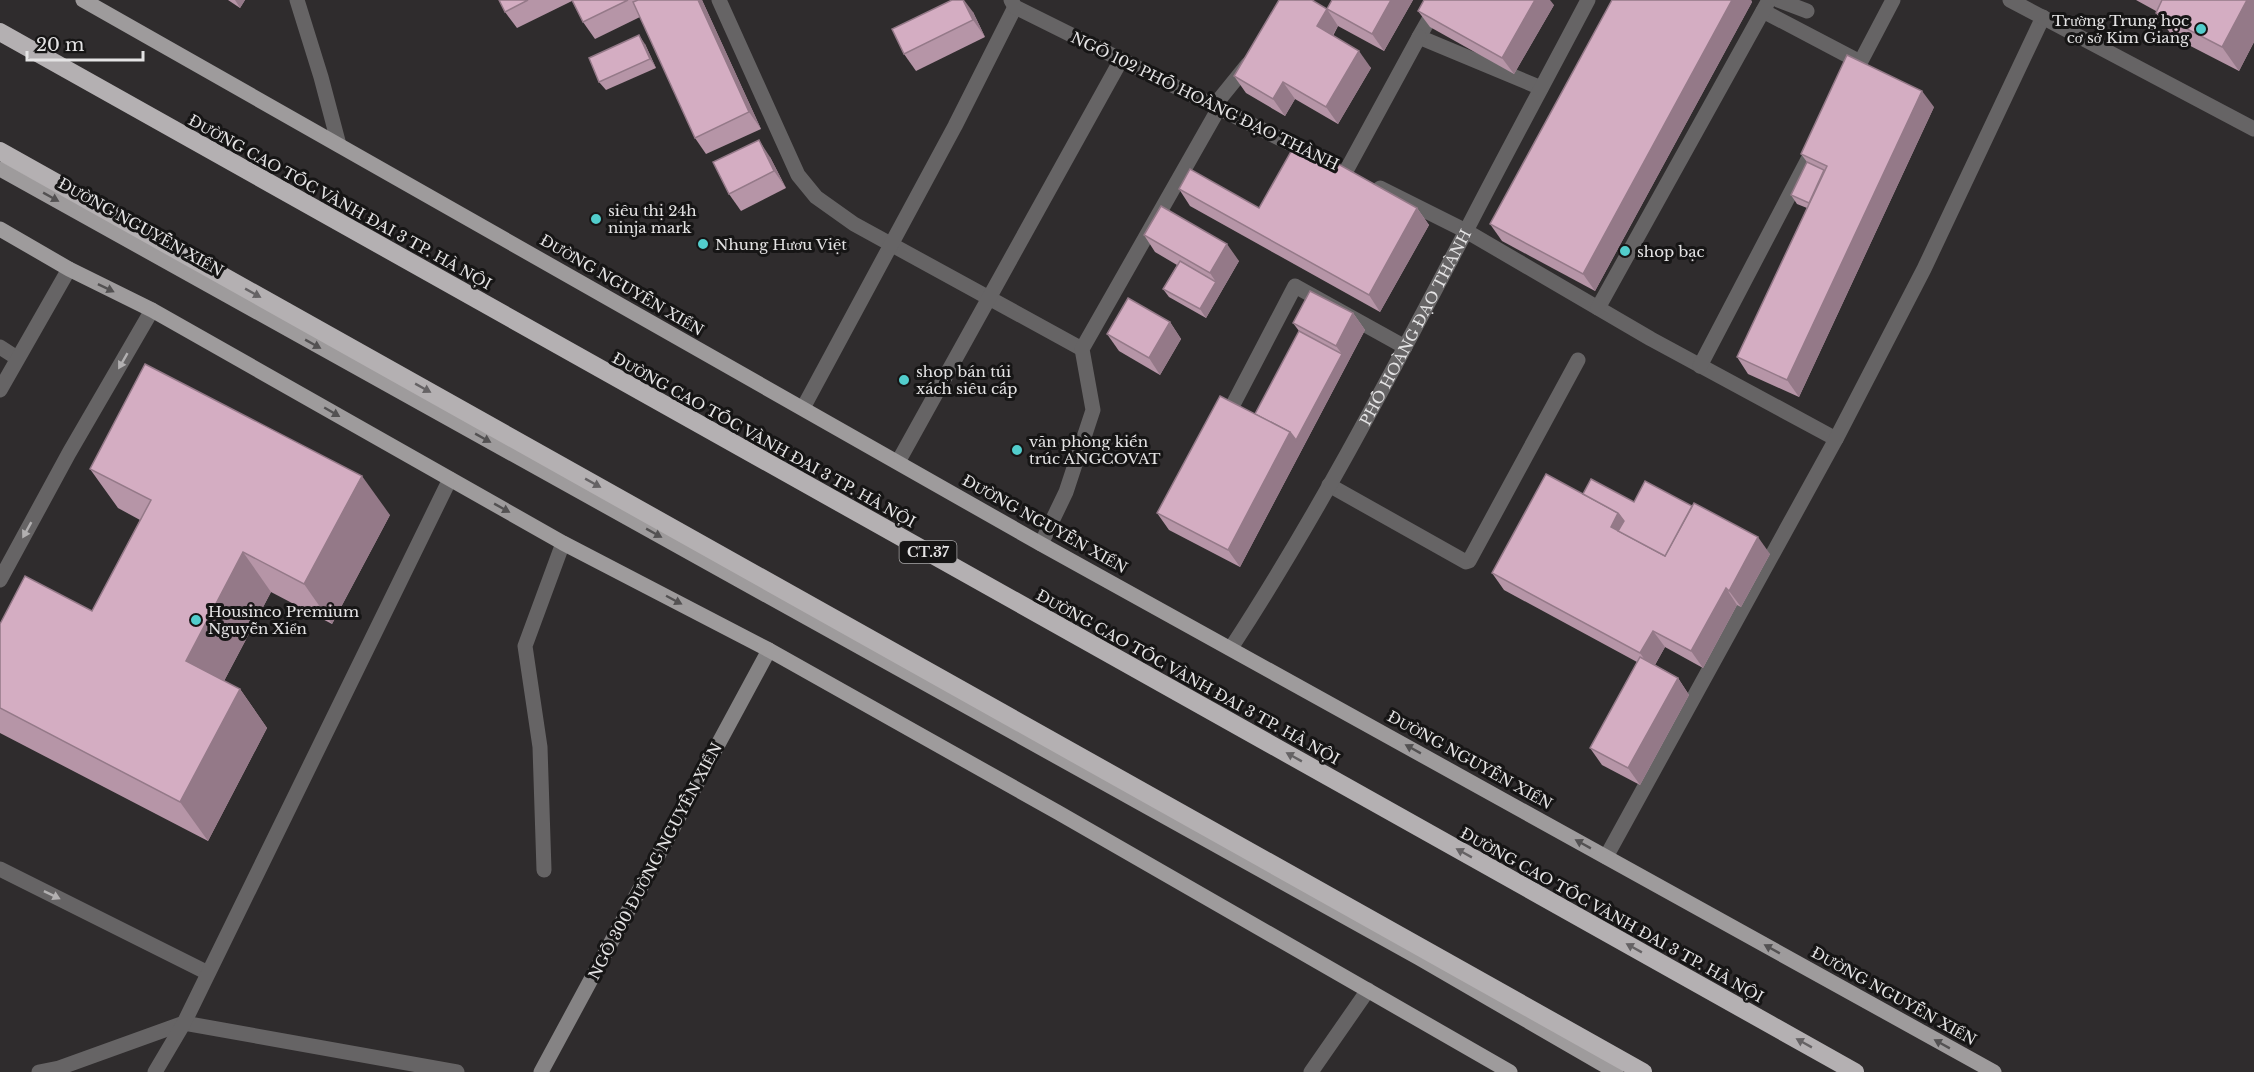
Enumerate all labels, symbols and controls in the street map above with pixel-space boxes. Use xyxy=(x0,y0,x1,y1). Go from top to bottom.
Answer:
place label: Trường Trung học cơ sở Kim Giang xyxy=(2052,11,2190,47)
marker: Trường Trung học cơ sở Kim Giang xyxy=(2194,22,2208,36)
scale bar xyxy=(27,24,142,62)
street label: NGÕ 102 PHỐ HOÀNG ĐẠO THÀNH xyxy=(1068,28,1342,174)
text: 20 m xyxy=(36,34,84,56)
street label: ĐƯỜNG CAO TỐC VÀNH ĐAI 3 TP. HÀ NỘI xyxy=(185,110,495,294)
street label: ĐƯỜNG NGUYỄN XIỂN xyxy=(55,174,227,280)
one-way arrow xyxy=(43,192,60,202)
place label: siêu thị 24h ninja mark xyxy=(608,201,697,237)
marker: siêu thị 24h ninja mark xyxy=(589,212,603,226)
street label: PHỐ HOÀNG ĐẠO THÀNH xyxy=(1355,226,1475,429)
street label: ĐƯỜNG NGUYỄN XIỂN xyxy=(537,230,707,340)
place label: Nhung Hươu Việt xyxy=(715,235,847,254)
marker: Nhung Hươu Việt xyxy=(696,237,710,251)
place label: shop bạc xyxy=(1637,242,1705,261)
marker: shop bạc xyxy=(1618,244,1632,258)
one-way arrow xyxy=(98,283,115,292)
one-way arrow xyxy=(244,287,261,297)
one-way arrow xyxy=(305,338,321,349)
street label: ĐƯỜNG CAO TỐC VÀNH ĐAI 3 TP. HÀ NỘI xyxy=(609,348,919,532)
one-way arrow xyxy=(118,353,128,370)
place label: shop bán túi xách siêu cấp xyxy=(916,362,1018,398)
marker: shop bán túi xách siêu cấp xyxy=(897,373,911,387)
one-way arrow xyxy=(414,383,431,393)
one-way arrow xyxy=(324,407,341,417)
place label: văn phòng kiến trúc ANGCOVAT xyxy=(1029,432,1161,468)
one-way arrow xyxy=(475,433,492,443)
marker: văn phòng kiến trúc ANGCOVAT xyxy=(1010,443,1024,457)
street label: ĐƯỜNG NGUYỄN XIỂN xyxy=(959,471,1131,577)
one-way arrow xyxy=(585,478,602,488)
one-way arrow xyxy=(494,503,511,513)
one-way arrow xyxy=(22,522,32,539)
one-way arrow xyxy=(646,528,663,538)
road number: CT.37 xyxy=(900,541,956,563)
street label: ĐƯỜNG CAO TỐC VÀNH ĐAI 3 TP. HÀ NỘI xyxy=(1033,585,1343,769)
one-way arrow xyxy=(665,595,682,605)
place label: Housinco Premium Nguyễn Xiển xyxy=(208,602,359,638)
marker: Housinco Premium Nguyễn Xiển xyxy=(189,613,203,627)
street label: ĐƯỜNG NGUYỄN XIỂN xyxy=(1384,707,1556,813)
street label: NGÕ 300 ĐƯỜNG NGUYỄN XIỂN xyxy=(584,739,726,983)
one-way arrow xyxy=(1404,744,1421,754)
one-way arrow xyxy=(1286,752,1302,763)
street label: ĐƯỜNG CAO TỐC VÀNH ĐAI 3 TP. HÀ NỘI xyxy=(1457,823,1767,1007)
one-way arrow xyxy=(1574,839,1591,849)
one-way arrow xyxy=(1455,848,1472,858)
one-way arrow xyxy=(44,891,61,900)
one-way arrow xyxy=(1625,943,1642,953)
street label: ĐƯỜNG NGUYỄN XIỂN xyxy=(1808,943,1980,1049)
one-way arrow xyxy=(1763,944,1780,954)
one-way arrow xyxy=(1796,1039,1813,1049)
one-way arrow xyxy=(1934,1039,1951,1049)

